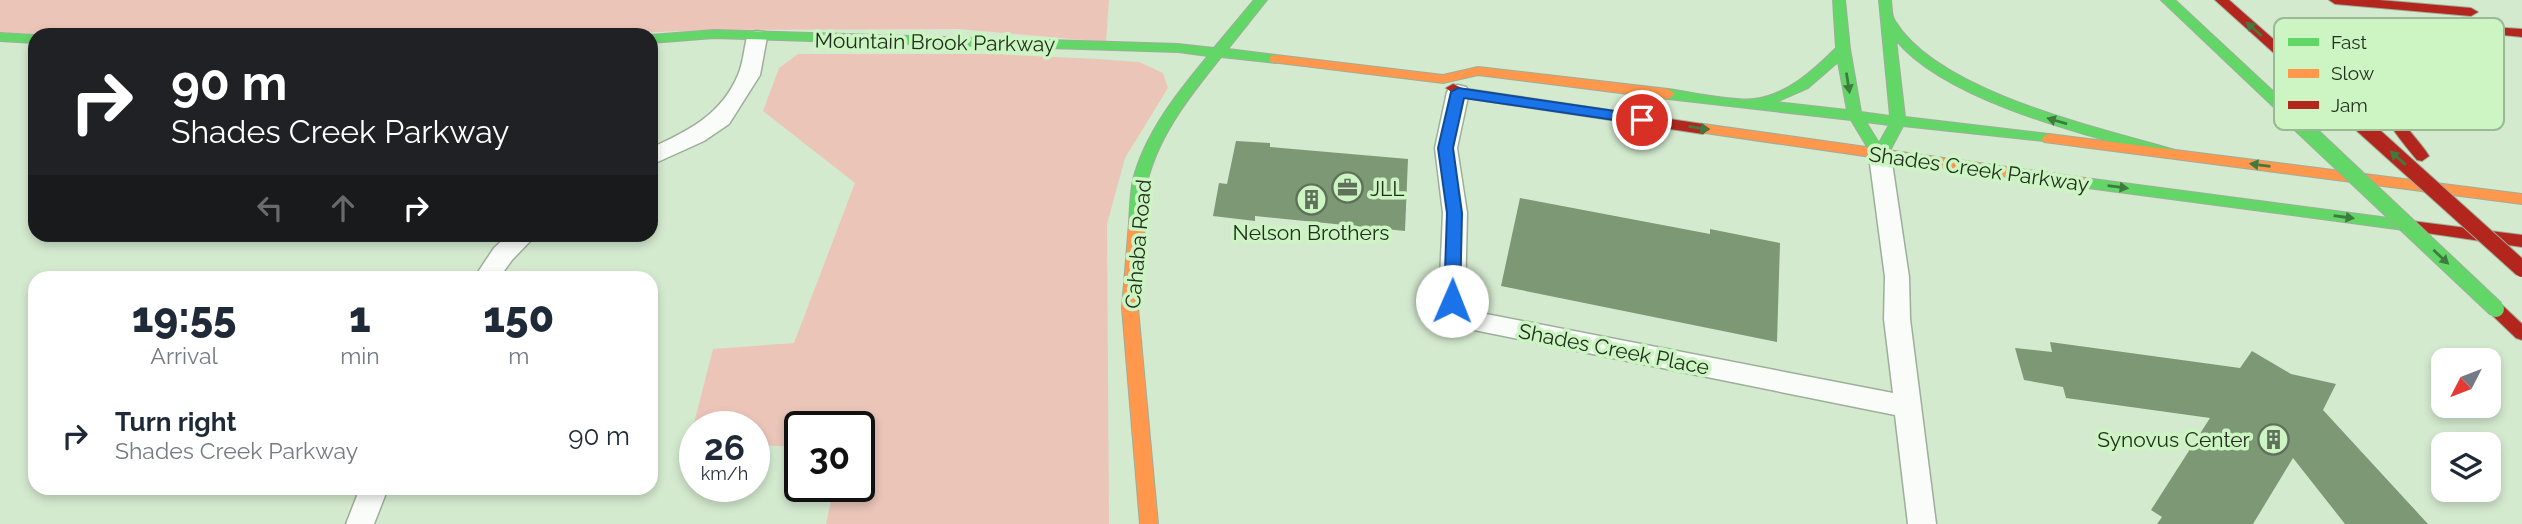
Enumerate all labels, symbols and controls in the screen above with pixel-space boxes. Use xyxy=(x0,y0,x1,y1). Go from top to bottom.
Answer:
legend xyxy=(2274,18,2504,130)
one-way arrow xyxy=(2245,21,2263,37)
street label: Mountain Brook Parkway xyxy=(814,27,1056,57)
text: Fast xyxy=(2331,31,2367,53)
text: 90 m xyxy=(171,54,287,111)
icon: right xyxy=(56,56,147,147)
text: Slow xyxy=(2331,62,2375,84)
one-way arrow xyxy=(1843,72,1854,94)
pin xyxy=(1612,90,1672,150)
text: Jam xyxy=(2331,94,2368,116)
icon: arrive xyxy=(1623,101,1661,139)
text: Shades Creek Parkway xyxy=(171,113,509,150)
one-way arrow xyxy=(2046,115,2067,125)
one-way arrow xyxy=(1688,123,1710,134)
street label: Shades Creek Parkway xyxy=(1867,141,2091,197)
one-way arrow xyxy=(2390,151,2407,166)
one-way arrow xyxy=(2249,159,2271,170)
office icon: JLL xyxy=(1330,171,1364,205)
place label: JLL xyxy=(1370,176,1405,201)
street label: Cahaba Road xyxy=(1120,178,1156,310)
one-way arrow xyxy=(2107,182,2129,193)
building icon: Nelson Brothers xyxy=(1294,183,1328,217)
icon: left xyxy=(251,189,289,227)
icon: ahead xyxy=(324,189,362,227)
icon: right xyxy=(397,189,435,227)
one-way arrow xyxy=(2333,212,2355,223)
place label: Nelson Brothers xyxy=(1233,220,1389,245)
one-way arrow xyxy=(2432,249,2449,265)
position arrow xyxy=(1415,264,1489,338)
text: 19:55 xyxy=(132,293,237,342)
text: 1 xyxy=(349,293,371,342)
text: 150 xyxy=(483,293,554,342)
street label: Shades Creek Place xyxy=(1516,318,1712,380)
text: Arrival xyxy=(150,342,218,369)
text: min xyxy=(340,342,380,369)
text: m xyxy=(508,342,529,369)
north arrow xyxy=(2431,348,2501,418)
map controls xyxy=(2431,348,2501,502)
text: Turn right xyxy=(115,407,236,437)
speed limit sign: 30 xyxy=(784,411,875,502)
icon: right xyxy=(56,417,94,455)
text: 90 m xyxy=(568,421,630,451)
building icon: Synovus Center xyxy=(2256,422,2290,456)
text: 26 xyxy=(704,427,745,468)
place label: Synovus Center xyxy=(2097,427,2251,452)
button: layers xyxy=(2431,432,2501,502)
text: Shades Creek Parkway xyxy=(115,437,358,464)
text: km/h xyxy=(701,463,748,484)

